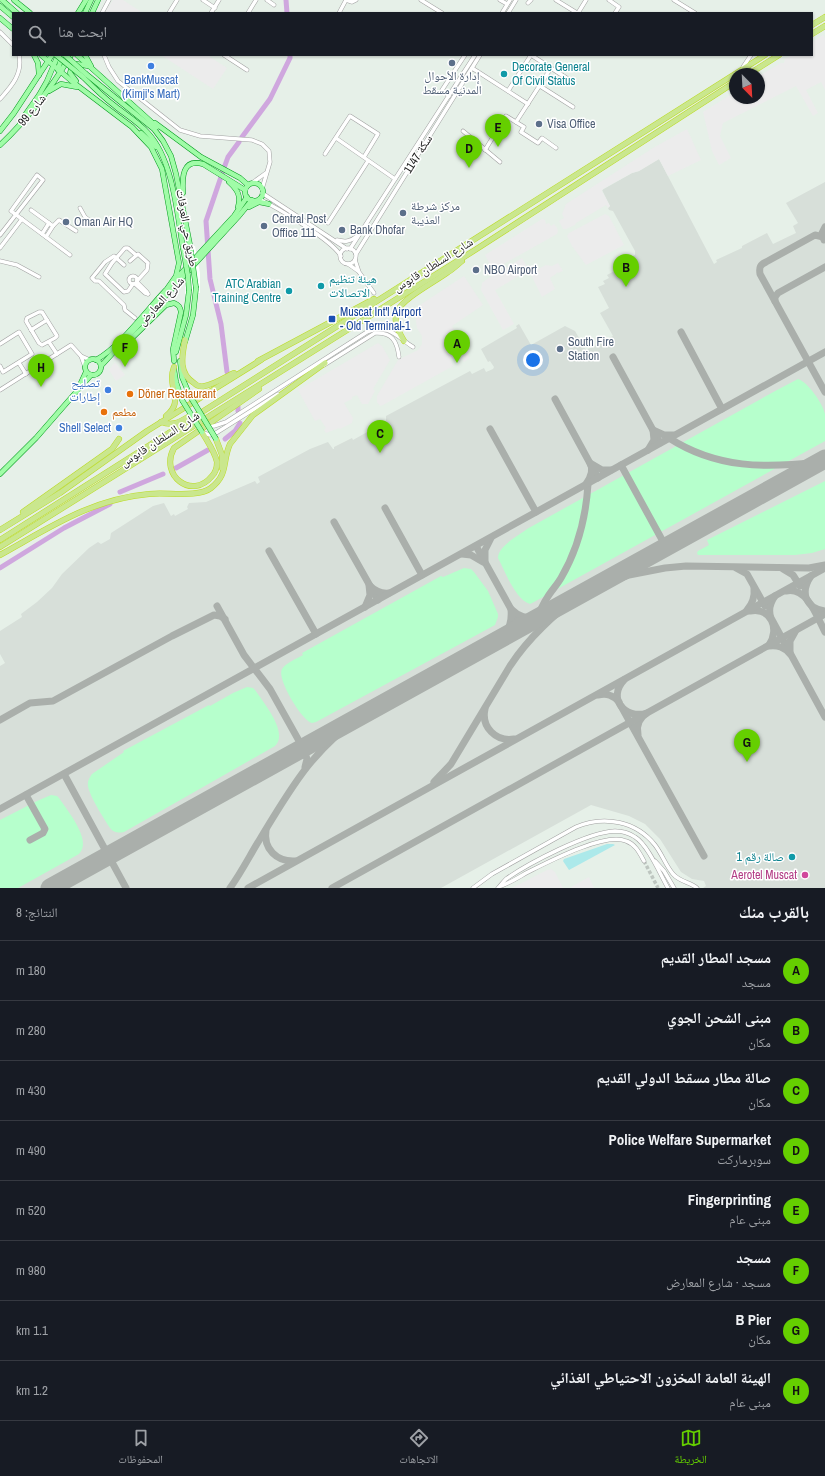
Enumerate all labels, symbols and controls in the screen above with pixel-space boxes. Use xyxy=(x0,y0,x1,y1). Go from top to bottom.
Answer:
search box xyxy=(12,12,813,56)
text: ابحث هنا xyxy=(58,21,107,42)
icon: search xyxy=(26,23,48,45)
marker: إدارة الأحوال المدنية مسقط xyxy=(447,58,457,68)
place label: Decorate General Of Civil Status xyxy=(512,59,590,89)
marker: BankMuscat (Kimji's Mart) xyxy=(146,61,156,71)
place label: إدارة الأحوال المدنية مسقط xyxy=(422,68,482,98)
north arrow xyxy=(729,68,765,104)
marker: Decorate General Of Civil Status xyxy=(499,69,509,79)
place label: BankMuscat (Kimji's Mart) xyxy=(122,72,180,102)
street label: 99 شارع xyxy=(14,91,50,129)
pin: E xyxy=(485,114,511,147)
place label: Visa Office xyxy=(547,116,595,132)
marker: Visa Office xyxy=(534,119,544,129)
street label: سكة 1147 xyxy=(400,132,436,176)
pin: D xyxy=(456,135,482,168)
street label: طريق حي العرفات xyxy=(170,188,202,268)
place label: مركز شرطة العذيبة xyxy=(411,198,460,228)
marker: مركز شرطة العذيبة xyxy=(398,208,408,218)
place label: Central Post Office 111 xyxy=(272,211,326,241)
place label: Oman Air HQ xyxy=(74,214,133,230)
marker: Oman Air HQ xyxy=(61,217,71,227)
marker: Central Post Office 111 xyxy=(259,221,269,231)
place label: Bank Dhofar xyxy=(350,222,405,238)
marker: Bank Dhofar xyxy=(337,225,347,235)
street label: شارع السلطان قابوس xyxy=(390,234,476,296)
pin: B xyxy=(613,254,639,287)
place label: NBO Airport xyxy=(484,262,537,278)
marker: NBO Airport xyxy=(471,265,481,275)
place label: هيئة تنظيم الاتصالات xyxy=(329,271,377,301)
street label: شارع المعارض xyxy=(134,273,188,329)
place label: ATC Arabian Training Centre xyxy=(212,276,281,306)
marker: هيئة تنظيم الاتصالات xyxy=(316,281,326,291)
marker: ATC Arabian Training Centre xyxy=(284,286,294,296)
place label: Muscat Int'l Airport - Old Terminal-1 xyxy=(340,304,421,334)
marker: Muscat Int'l Airport - Old Terminal-1 xyxy=(327,314,337,324)
pin: A xyxy=(444,330,470,363)
pin: F xyxy=(112,334,138,367)
place label: South Fire Station xyxy=(568,334,614,364)
marker: South Fire Station xyxy=(555,344,565,354)
your location xyxy=(523,350,543,370)
pin: H xyxy=(28,354,54,387)
place label: تصليح إطارات xyxy=(69,375,100,405)
marker: تصليح إطارات xyxy=(103,385,113,395)
place label: Döner Restaurant xyxy=(138,386,216,402)
marker: Döner Restaurant xyxy=(125,389,135,399)
place label: مطعم xyxy=(112,404,136,420)
marker: مطعم xyxy=(99,407,109,417)
street label: شارع السلطان قابوس xyxy=(117,407,203,471)
place label: Shell Select xyxy=(59,420,111,436)
pin: C xyxy=(367,420,393,453)
marker: Shell Select xyxy=(114,423,124,433)
pin: G xyxy=(734,729,760,762)
place label: صالة رقم 1 xyxy=(737,849,784,865)
marker: صالة رقم 1 xyxy=(787,852,797,862)
place label: Aerotel Muscat xyxy=(730,867,797,883)
marker: Aerotel Muscat xyxy=(800,870,810,880)
text: بالقرب منك xyxy=(739,900,809,923)
text: النتائج: 8 xyxy=(16,904,58,921)
text: مسجد المطار القديم xyxy=(661,947,771,968)
text: 180 m xyxy=(16,962,46,979)
text: A xyxy=(792,962,800,979)
text: مسجد xyxy=(742,974,771,991)
text: مبنى الشحن الجوي xyxy=(667,1007,771,1028)
text: 280 m xyxy=(16,1022,46,1039)
text: B xyxy=(792,1022,800,1039)
text: مكان xyxy=(748,1034,771,1051)
text: صالة مطار مسقط الدولي القديم xyxy=(597,1067,771,1088)
text: 430 m xyxy=(16,1082,46,1099)
text: C xyxy=(792,1082,800,1099)
text: مكان xyxy=(748,1094,771,1111)
text: Police Welfare Supermarket xyxy=(609,1129,771,1150)
text: 490 m xyxy=(16,1142,46,1159)
text: D xyxy=(792,1142,800,1159)
text: سوبرماركت xyxy=(717,1151,771,1168)
text: Fingerprinting xyxy=(688,1189,771,1210)
text: 520 m xyxy=(16,1202,46,1219)
text: E xyxy=(792,1202,800,1219)
text: مبنى عام xyxy=(729,1211,771,1228)
text: مسجد xyxy=(736,1247,771,1268)
text: 980 m xyxy=(16,1262,46,1279)
text: F xyxy=(793,1262,799,1279)
text: مسجد · شارع المعارض xyxy=(666,1274,771,1291)
text: B Pier xyxy=(735,1309,771,1330)
text: 1.1 km xyxy=(16,1322,48,1339)
text: G xyxy=(792,1322,800,1339)
text: مكان xyxy=(748,1331,771,1348)
text: الهيئة العامة المخزون الاحتياطي الغذائي xyxy=(550,1367,771,1388)
text: 1.2 km xyxy=(16,1382,48,1399)
text: H xyxy=(792,1382,800,1399)
text: مبنى عام xyxy=(729,1394,771,1411)
tab: المحفوظات xyxy=(118,1427,163,1470)
tab: الاتجاهات xyxy=(399,1427,438,1470)
tab: الخريطة xyxy=(674,1427,707,1470)

